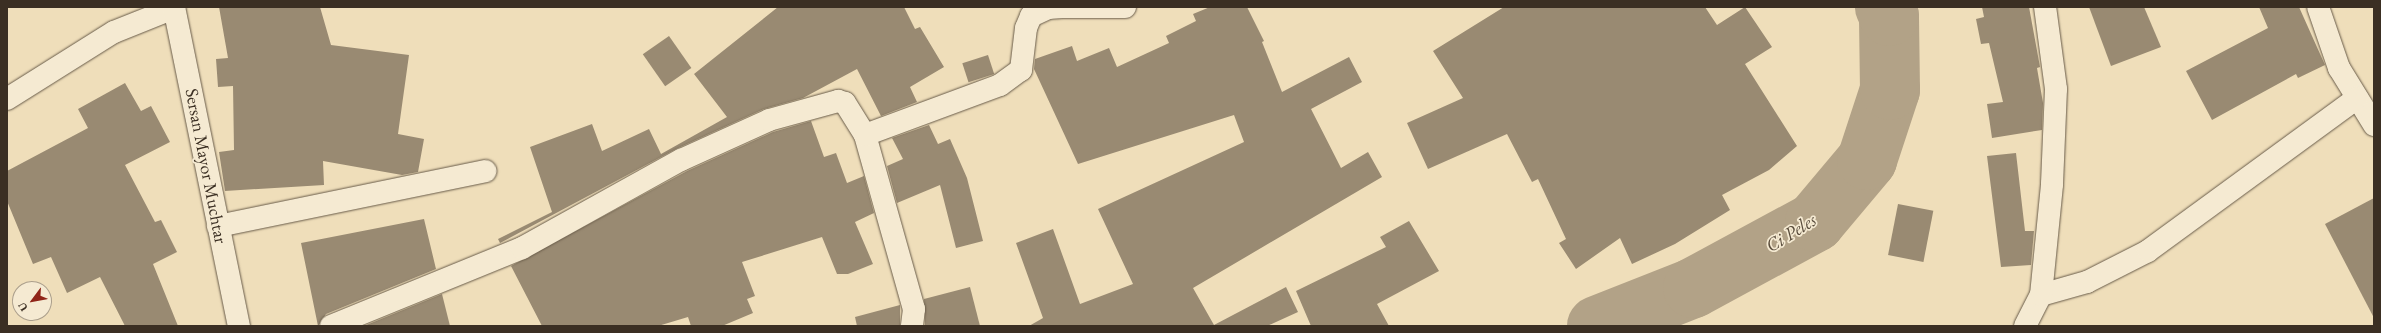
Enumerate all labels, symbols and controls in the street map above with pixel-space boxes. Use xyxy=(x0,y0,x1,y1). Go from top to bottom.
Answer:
street label: Sersan Mayor Muchtar xyxy=(180,87,232,245)
water label: Ci Peles xyxy=(1762,209,1820,257)
north arrow xyxy=(12,281,52,321)
text: U xyxy=(15,300,31,314)

